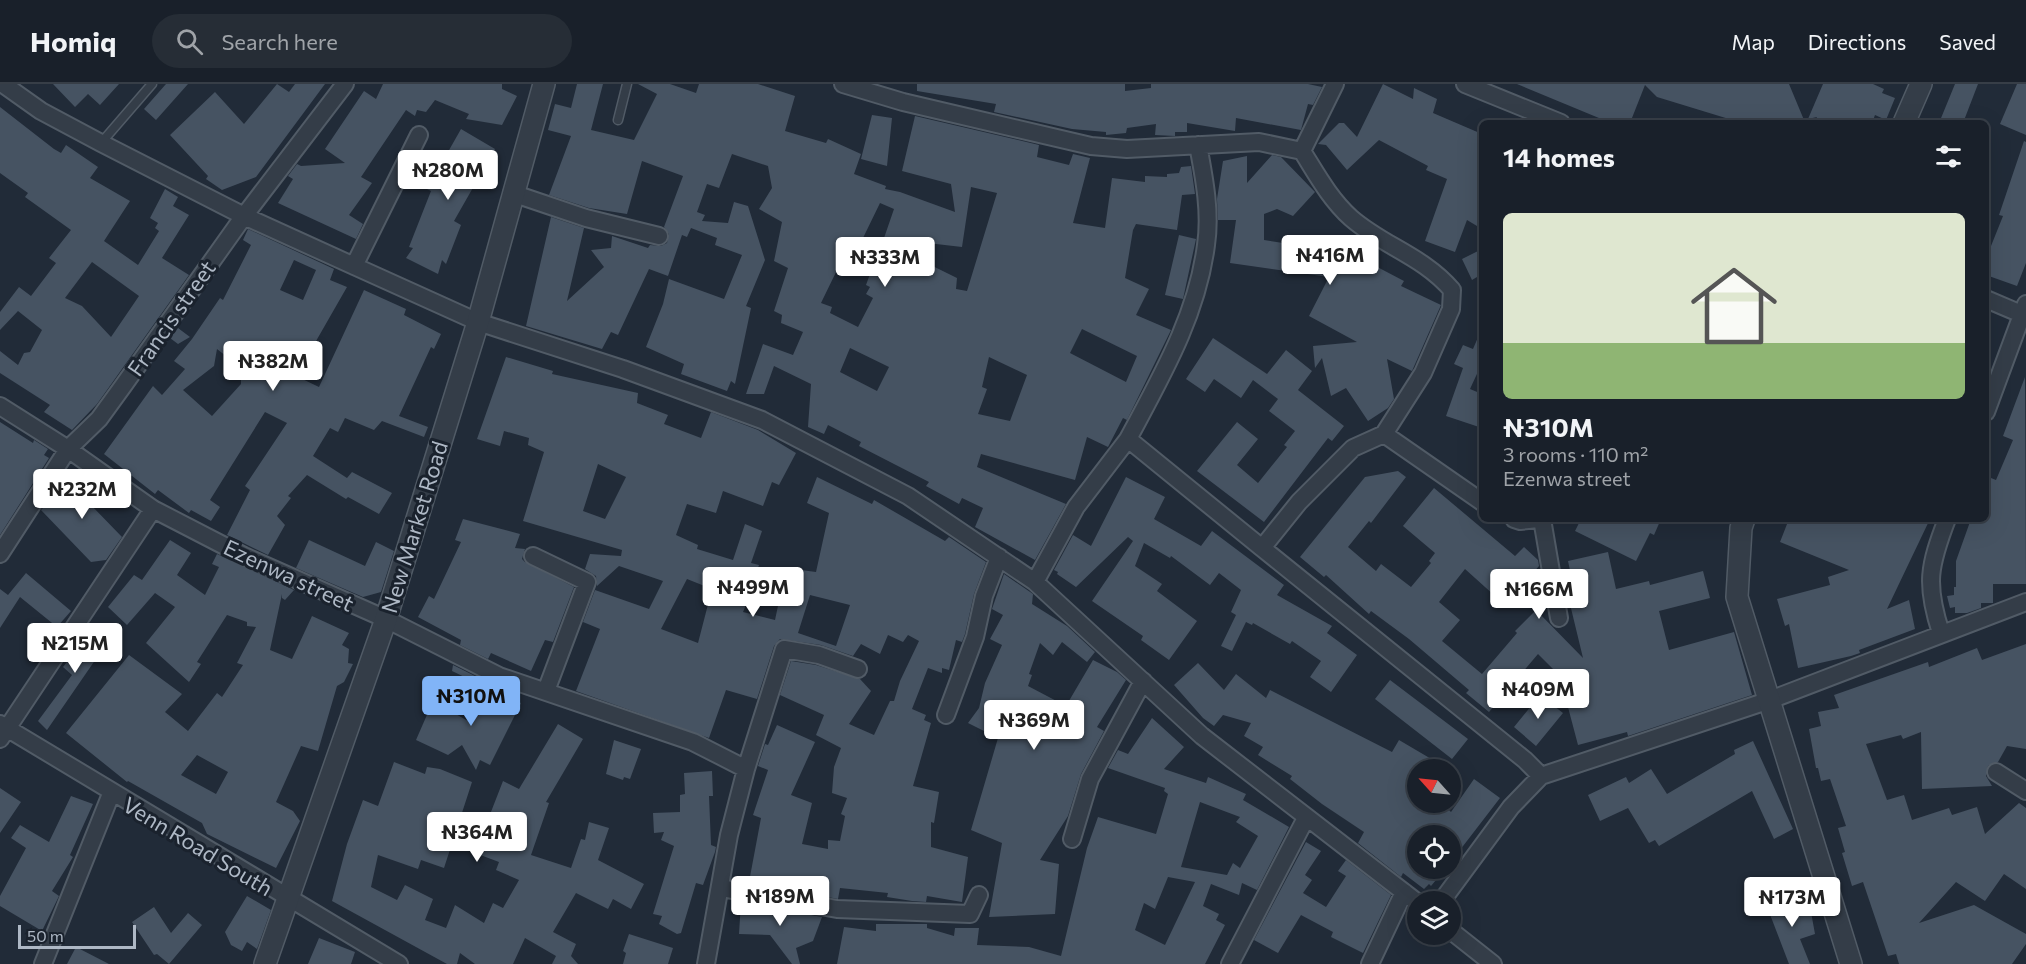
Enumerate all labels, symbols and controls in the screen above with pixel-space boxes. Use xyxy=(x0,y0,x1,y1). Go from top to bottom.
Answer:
search box xyxy=(152,14,572,68)
text: Homiq xyxy=(30,24,116,58)
icon: search xyxy=(173,25,206,58)
text: Search here xyxy=(221,28,338,55)
text: Map xyxy=(1732,29,1775,54)
text: Directions xyxy=(1808,29,1906,54)
text: Saved xyxy=(1939,29,1996,54)
icon: filters xyxy=(1932,140,1965,173)
text: 14 homes xyxy=(1503,141,1615,172)
pin: ₦280M xyxy=(406,150,490,201)
text: ₦280M xyxy=(412,157,484,181)
pin: ₦416M xyxy=(1288,235,1372,286)
pin: ₦333M xyxy=(843,237,927,288)
text: ₦416M xyxy=(1296,242,1364,266)
text: ₦333M xyxy=(850,244,920,268)
icon: home xyxy=(1680,252,1788,360)
street label: Francis street xyxy=(121,255,221,381)
pin: ₦382M xyxy=(231,341,315,392)
text: ₦382M xyxy=(237,348,309,372)
text: ₦310M xyxy=(1503,411,1594,442)
street label: New Market Road xyxy=(375,438,453,616)
text: 3 rooms · 110 m² xyxy=(1503,442,1648,466)
text: Ezenwa street xyxy=(1503,466,1631,490)
pin: ₦232M xyxy=(40,469,124,520)
text: ₦232M xyxy=(47,476,117,500)
street label: Ezenwa street xyxy=(220,533,358,617)
pin: ₦499M xyxy=(711,567,795,618)
pin: ₦166M xyxy=(1497,569,1581,620)
text: ₦499M xyxy=(717,574,789,598)
text: ₦166M xyxy=(1504,576,1574,600)
pin: ₦215M xyxy=(33,623,117,674)
text: ₦215M xyxy=(41,630,109,654)
pin: ₦409M xyxy=(1496,669,1580,720)
pin: ₦310M xyxy=(429,676,513,727)
text: ₦409M xyxy=(1501,676,1575,700)
text: ₦310M xyxy=(436,683,506,707)
pin: ₦369M xyxy=(992,700,1076,751)
text: ₦369M xyxy=(998,707,1070,731)
north arrow xyxy=(1407,759,1461,813)
map controls xyxy=(1407,759,1461,945)
street label: Venn Road South xyxy=(118,791,278,901)
pin: ₦364M xyxy=(435,812,519,863)
text: ₦364M xyxy=(441,819,513,843)
button: locate xyxy=(1407,825,1461,879)
pin: ₦189M xyxy=(738,876,822,927)
pin: ₦173M xyxy=(1750,877,1834,928)
text: ₦189M xyxy=(745,883,815,907)
text: ₦173M xyxy=(1758,884,1826,908)
button: layers xyxy=(1407,891,1461,945)
scale bar xyxy=(18,922,136,950)
text: 50 m xyxy=(27,926,64,945)

